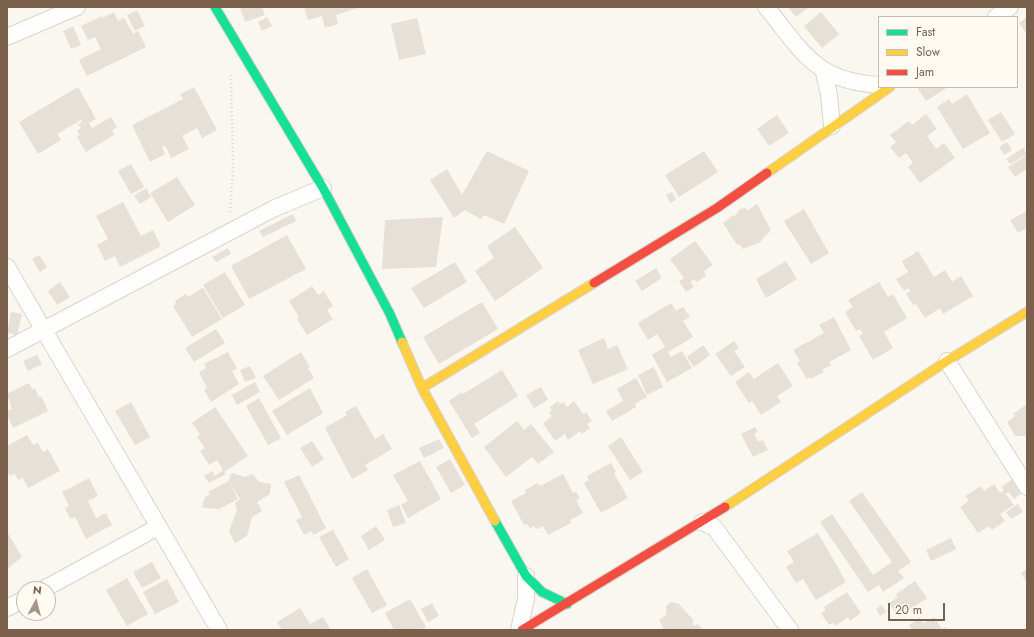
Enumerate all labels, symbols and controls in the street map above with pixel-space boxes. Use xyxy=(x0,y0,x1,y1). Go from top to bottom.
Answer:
legend xyxy=(878,16,1018,88)
text: Fast xyxy=(916,23,935,41)
text: Slow xyxy=(916,43,940,61)
text: Jam xyxy=(916,63,934,81)
north arrow xyxy=(16,581,56,621)
text: N xyxy=(32,582,43,599)
scale bar xyxy=(890,595,947,621)
text: 20 m xyxy=(895,601,922,619)

